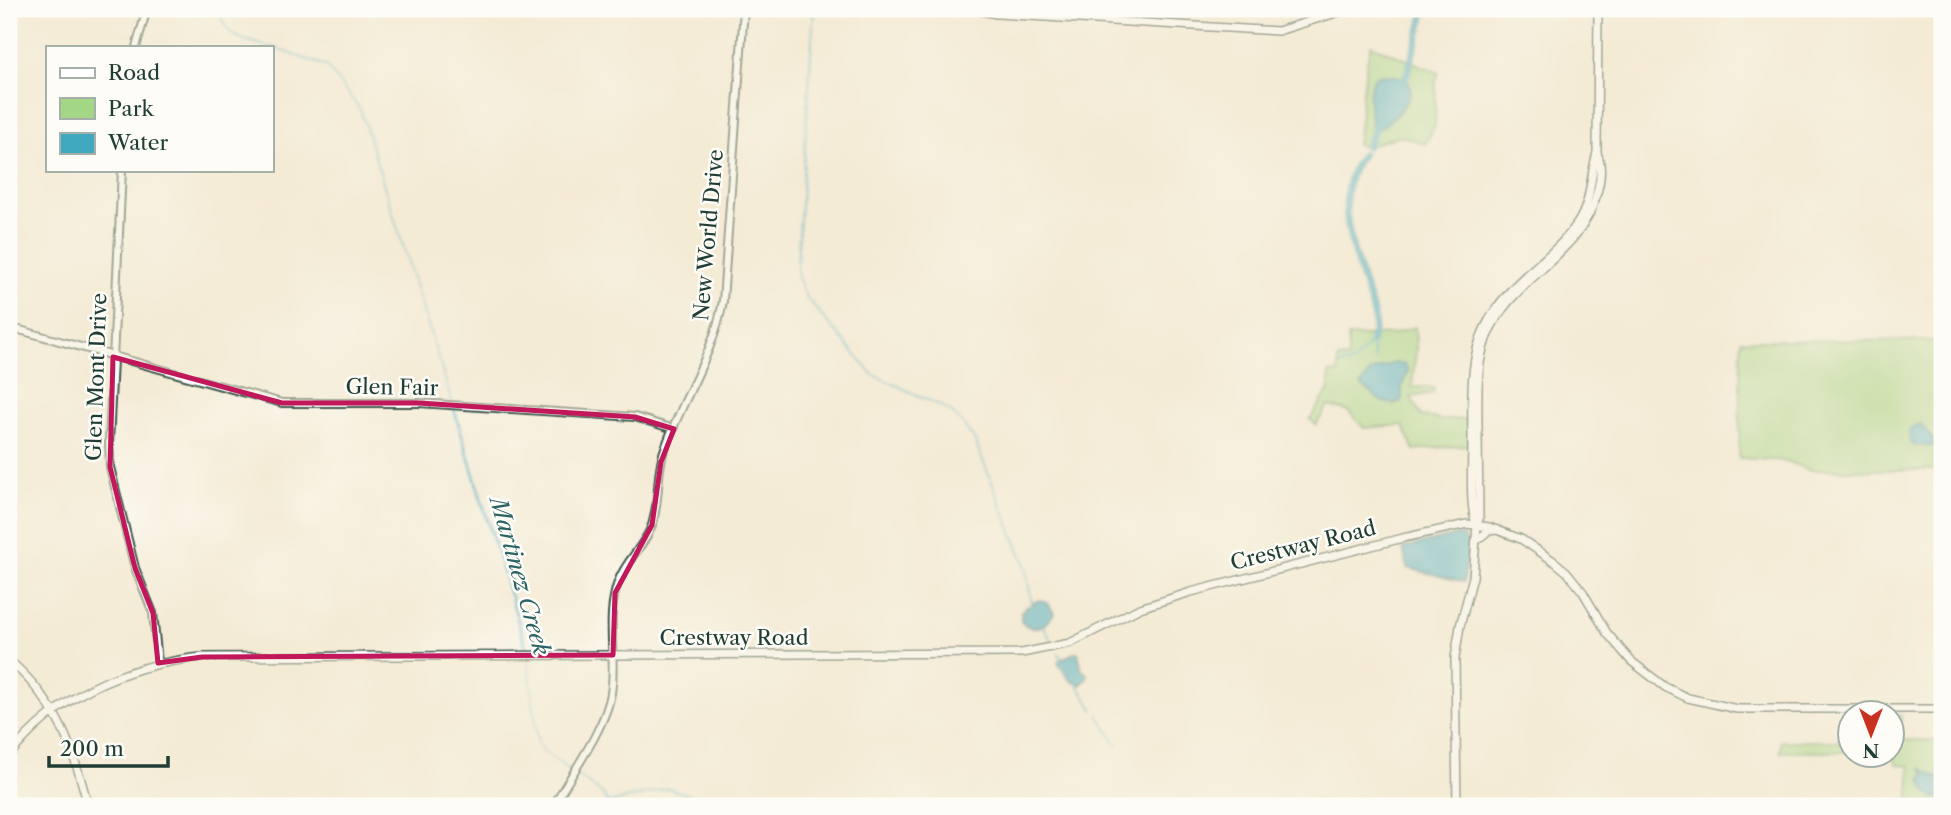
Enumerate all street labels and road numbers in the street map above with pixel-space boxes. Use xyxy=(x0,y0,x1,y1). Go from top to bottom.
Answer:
street label: New World Drive xyxy=(688,148,728,322)
street label: Glen Mont Drive xyxy=(81,293,111,461)
street label: Glen Fair xyxy=(345,374,439,400)
street label: Crestway Road xyxy=(1228,515,1378,575)
street label: Crestway Road xyxy=(660,625,809,650)

